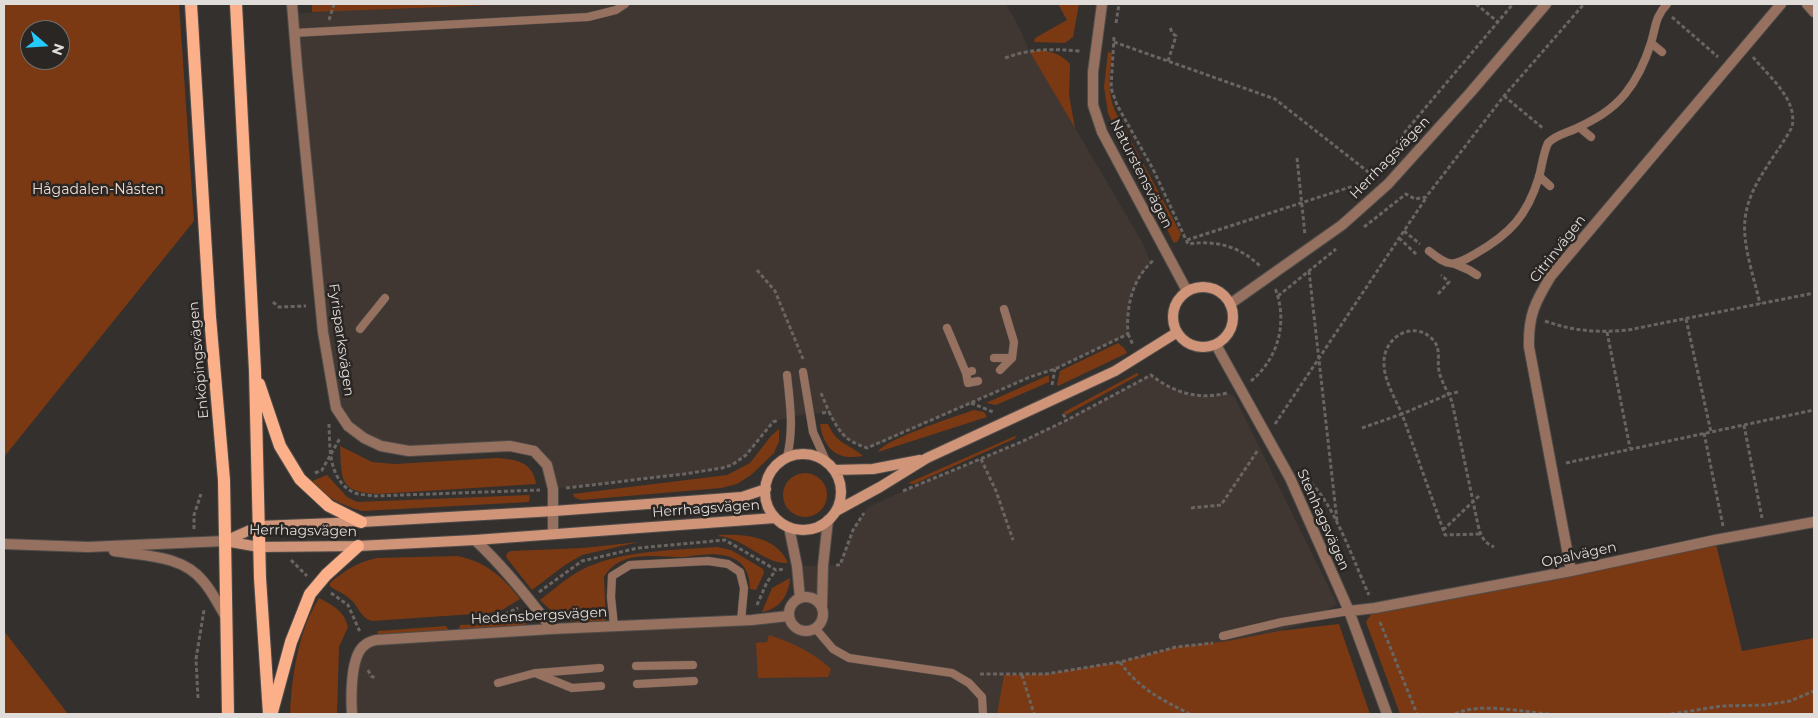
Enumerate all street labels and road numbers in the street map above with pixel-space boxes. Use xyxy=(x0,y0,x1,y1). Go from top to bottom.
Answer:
street label: Herrhagsvägen xyxy=(1346,113,1434,203)
street label: Naturstensvägen xyxy=(1106,117,1176,231)
street label: Citrinvägen xyxy=(1526,212,1590,286)
street label: Fyrisparksvägen xyxy=(325,283,357,397)
street label: Enköpingsvägen xyxy=(185,301,213,419)
street label: Stenhagsvägen xyxy=(1293,467,1353,573)
street label: Herrhagsvägen xyxy=(652,497,760,521)
street label: Herrhagsvägen xyxy=(249,522,357,540)
street label: Opalvägen xyxy=(1540,539,1618,571)
street label: Hedensbergsvägen xyxy=(470,604,608,628)

